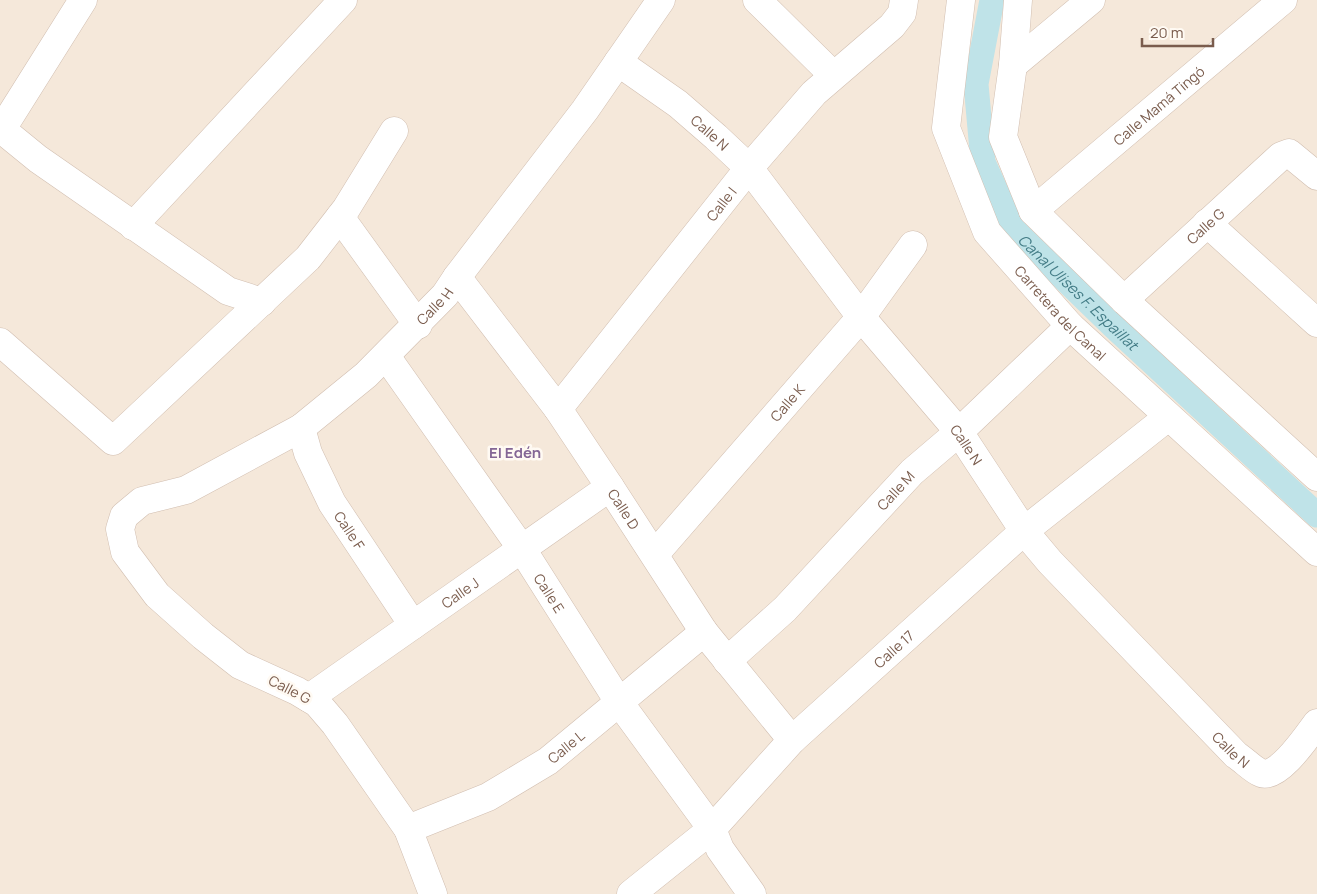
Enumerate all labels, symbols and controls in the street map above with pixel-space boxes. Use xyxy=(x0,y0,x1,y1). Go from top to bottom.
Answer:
scale bar xyxy=(1142,15,1213,47)
text: 20 m xyxy=(1150,22,1183,43)
street label: Calle Mamá Tingó xyxy=(1109,61,1208,149)
street label: Calle N xyxy=(687,110,733,154)
street label: Calle I xyxy=(701,183,740,225)
street label: Calle G xyxy=(1182,203,1228,248)
water label: Canal Ulises F. Espaillat xyxy=(1014,229,1144,356)
street label: Carretera del Canal xyxy=(1011,261,1111,364)
street label: Calle H xyxy=(412,284,457,329)
street label: Calle K xyxy=(765,379,809,425)
street label: Calle N xyxy=(947,420,987,468)
district label: El Edén xyxy=(489,442,541,463)
street label: Calle M xyxy=(872,466,918,514)
street label: Calle D xyxy=(604,485,644,533)
street label: Calle F xyxy=(330,507,370,553)
street label: Calle E xyxy=(530,569,569,616)
street label: Calle J xyxy=(437,573,482,612)
street label: Calle 17 xyxy=(869,626,918,672)
street label: Calle G xyxy=(266,670,315,708)
street label: Calle L xyxy=(543,726,588,767)
street label: Calle N xyxy=(1209,727,1254,772)

